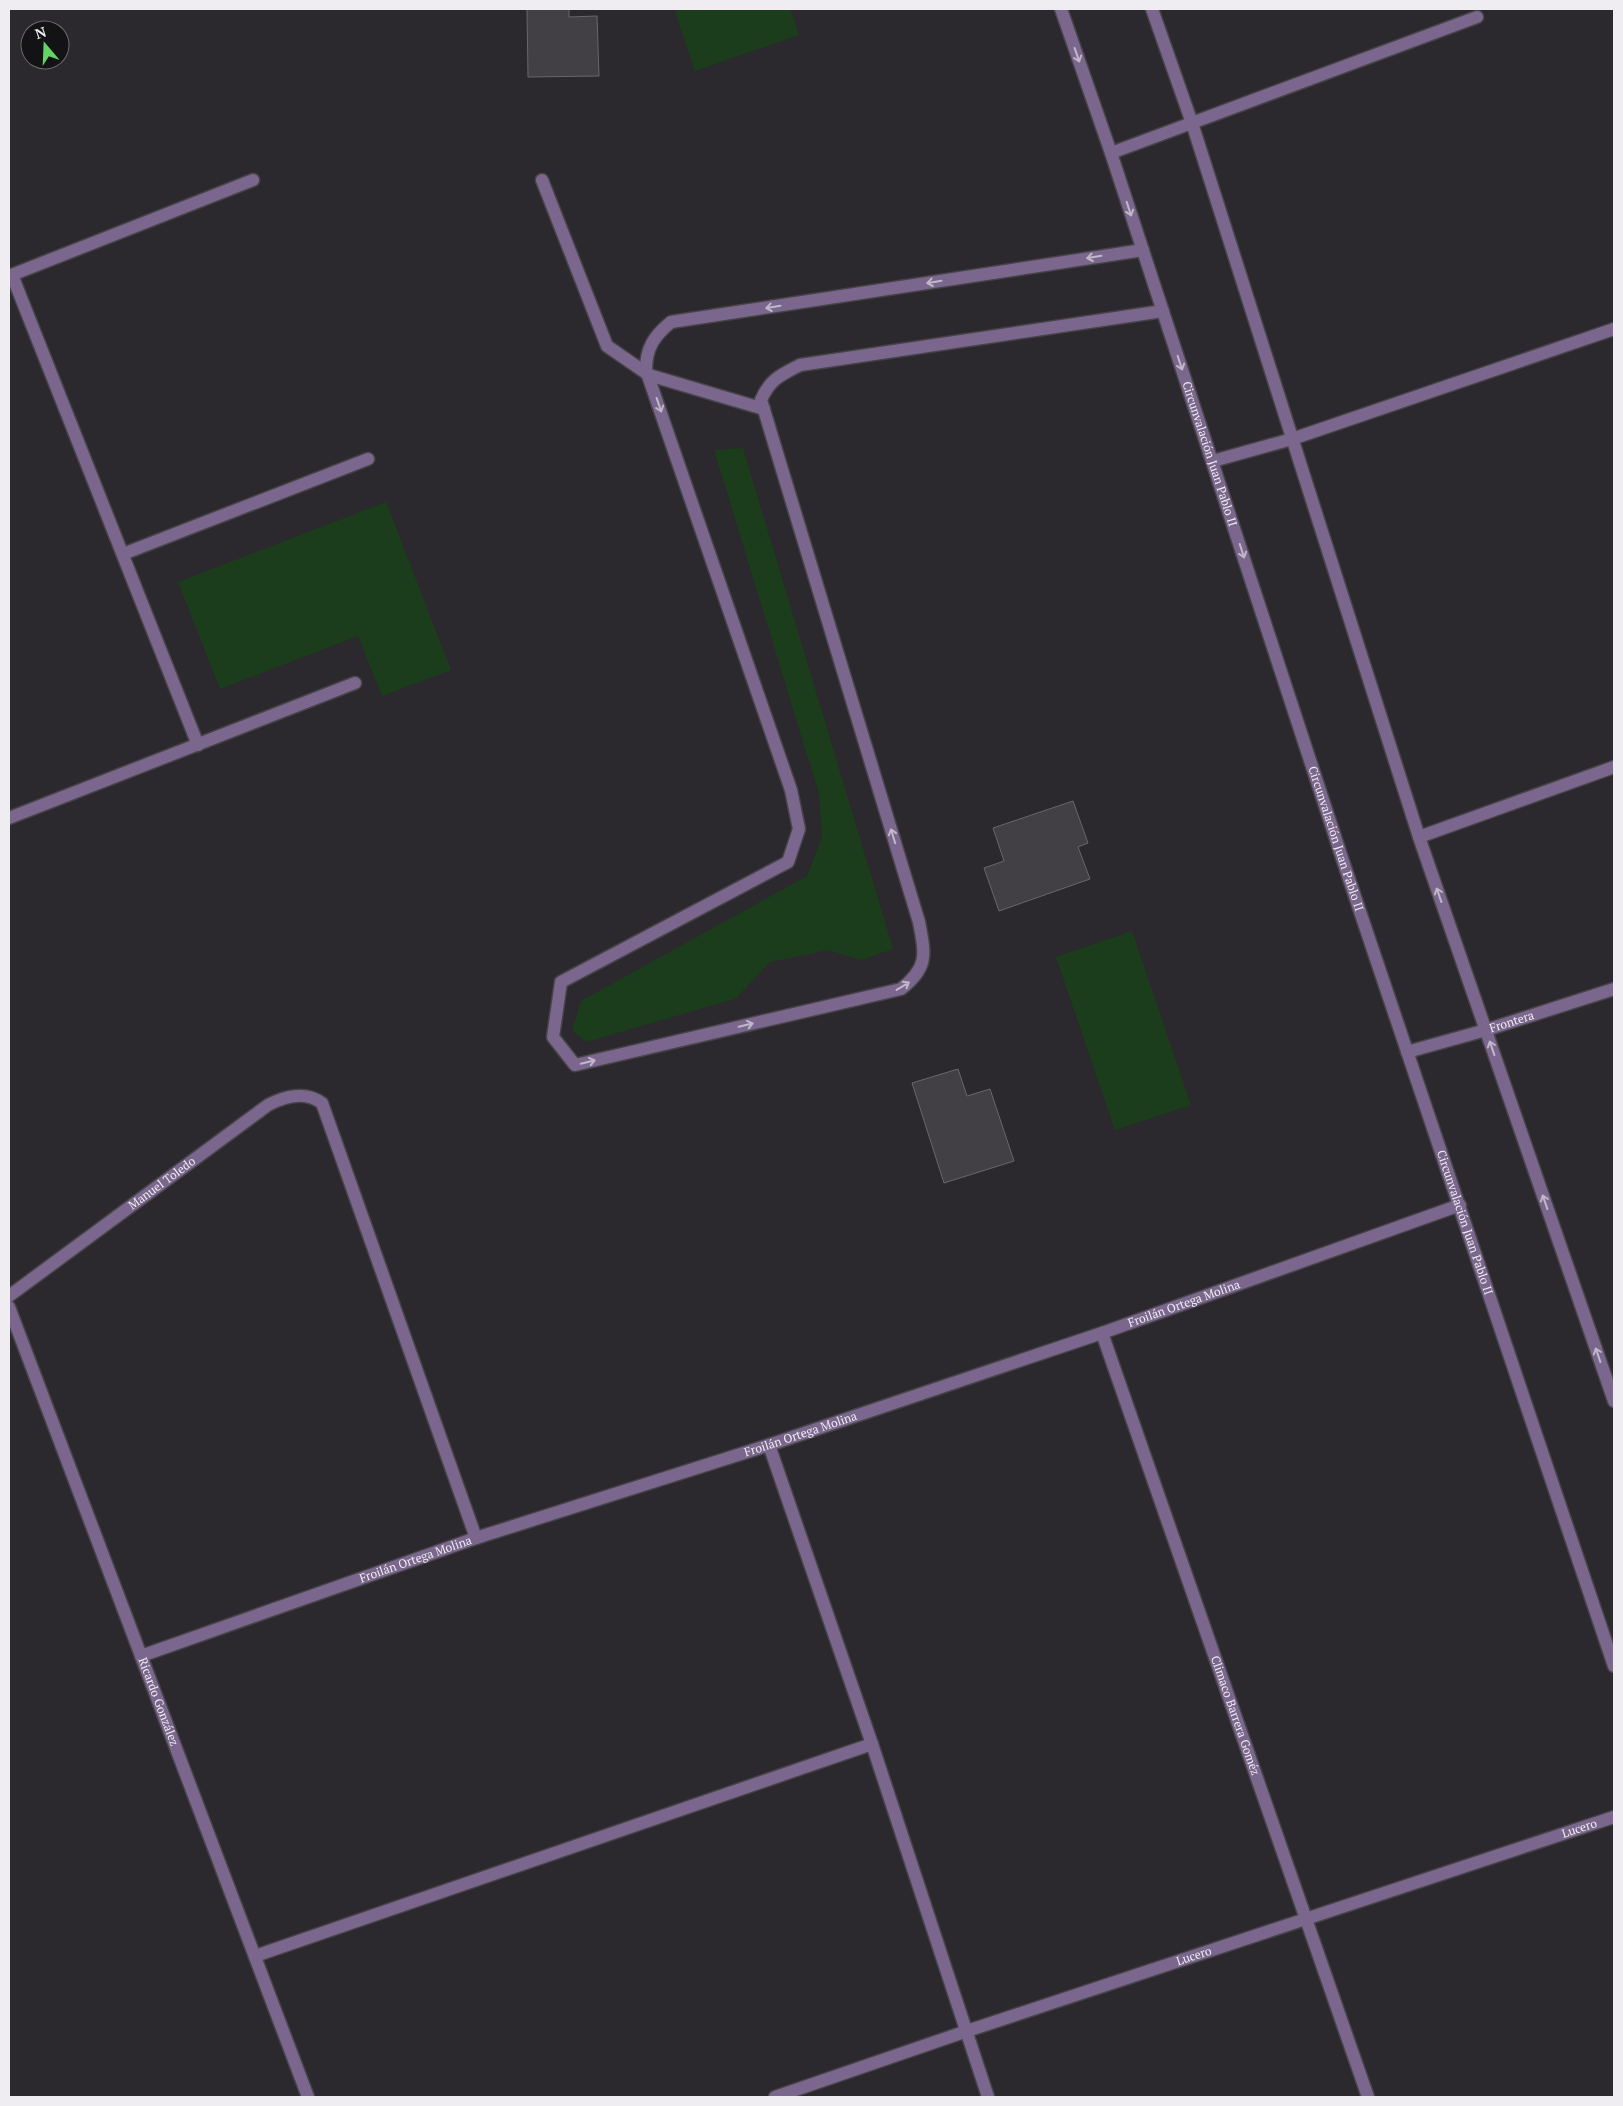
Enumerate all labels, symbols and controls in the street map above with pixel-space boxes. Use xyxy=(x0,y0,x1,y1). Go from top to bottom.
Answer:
north arrow xyxy=(20,20,70,70)
text: N xyxy=(32,21,49,43)
one-way arrow xyxy=(1073,47,1082,62)
one-way arrow xyxy=(1125,200,1135,216)
one-way arrow xyxy=(1087,252,1103,262)
one-way arrow xyxy=(926,277,942,287)
one-way arrow xyxy=(765,302,781,312)
one-way arrow xyxy=(1176,355,1186,371)
street label: Circunvalación Juan Pablo II xyxy=(1179,379,1241,528)
one-way arrow xyxy=(655,396,664,412)
one-way arrow xyxy=(1238,542,1247,558)
street label: Circunvalación Juan Pablo II xyxy=(1305,764,1367,913)
one-way arrow xyxy=(888,828,898,844)
one-way arrow xyxy=(1434,887,1443,903)
one-way arrow xyxy=(896,981,911,991)
street label: Frontera xyxy=(1487,1007,1536,1035)
one-way arrow xyxy=(738,1020,754,1029)
one-way arrow xyxy=(1487,1041,1496,1056)
one-way arrow xyxy=(579,1057,595,1066)
street label: Circunvalación Juan Pablo II xyxy=(1434,1148,1497,1297)
street label: Manuel Toledo xyxy=(125,1153,198,1212)
one-way arrow xyxy=(1540,1194,1549,1210)
street label: Froilán Ortega Molina xyxy=(1126,1276,1242,1330)
one-way arrow xyxy=(1593,1348,1602,1364)
street label: Froilán Ortega Molina xyxy=(742,1408,859,1459)
street label: Froilán Ortega Molina xyxy=(357,1532,473,1586)
street label: Climaco Barrera Goméz xyxy=(1208,1653,1263,1777)
street label: Ricardo González xyxy=(135,1655,182,1748)
street label: Lucero xyxy=(1560,1815,1599,1841)
street label: Lucero xyxy=(1174,1943,1214,1968)

